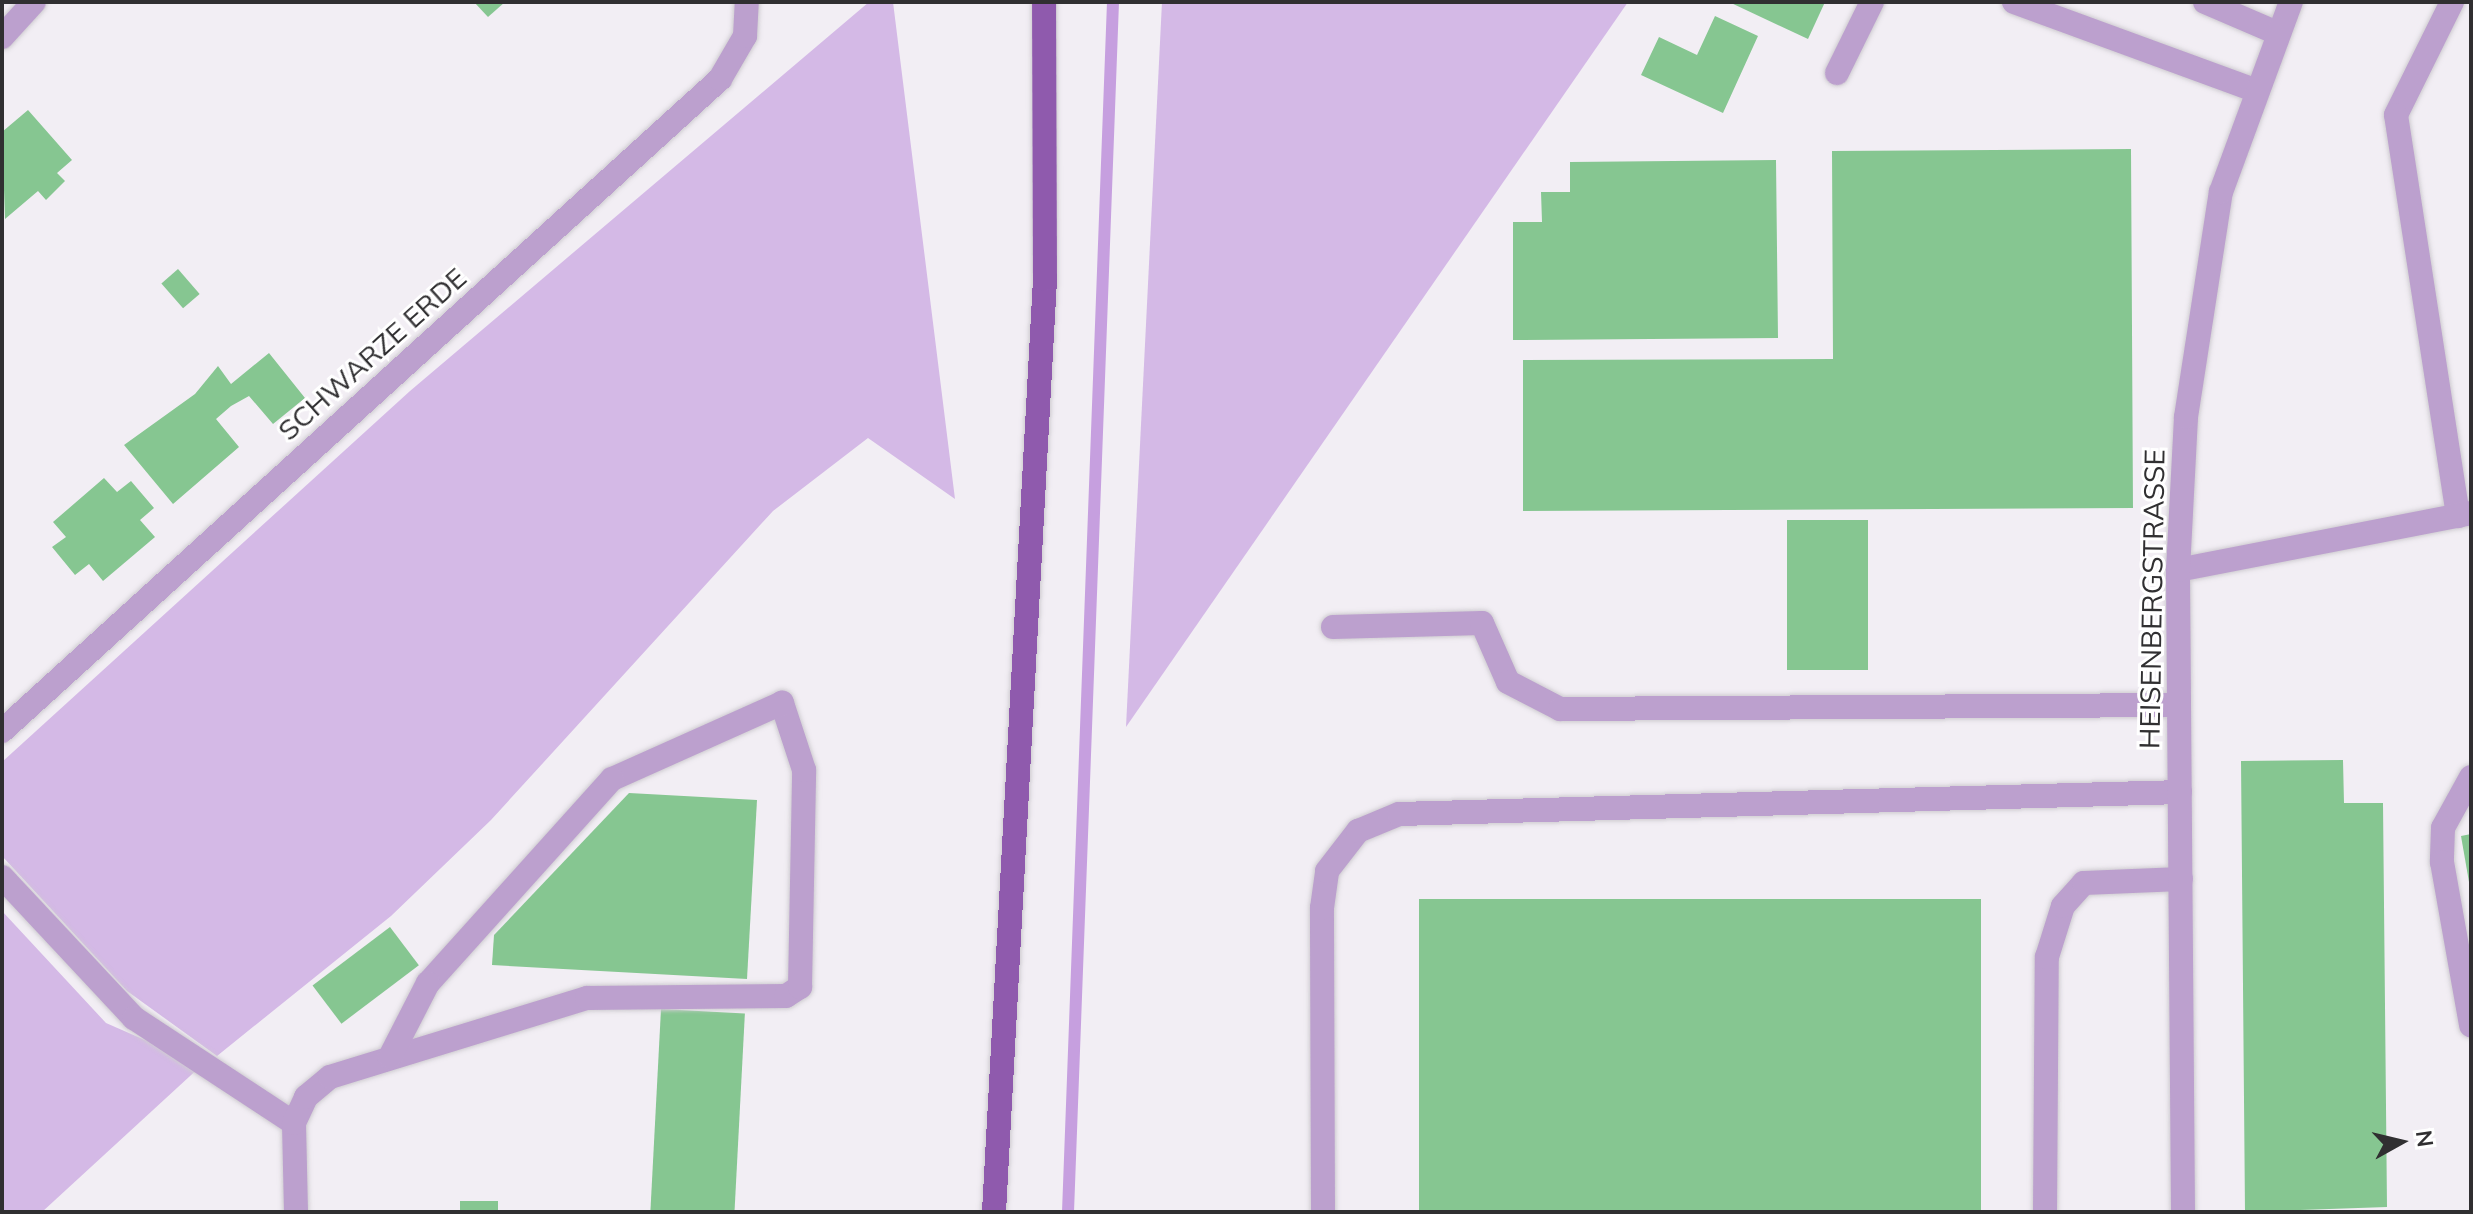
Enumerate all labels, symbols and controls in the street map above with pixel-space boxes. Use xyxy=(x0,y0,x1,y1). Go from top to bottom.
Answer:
street label: SCHWARZE ERDE xyxy=(271,261,473,447)
street label: HEISENBERGSTRASSE xyxy=(2133,449,2171,749)
north arrow xyxy=(2361,1102,2441,1182)
text: N xyxy=(2410,1128,2440,1149)

